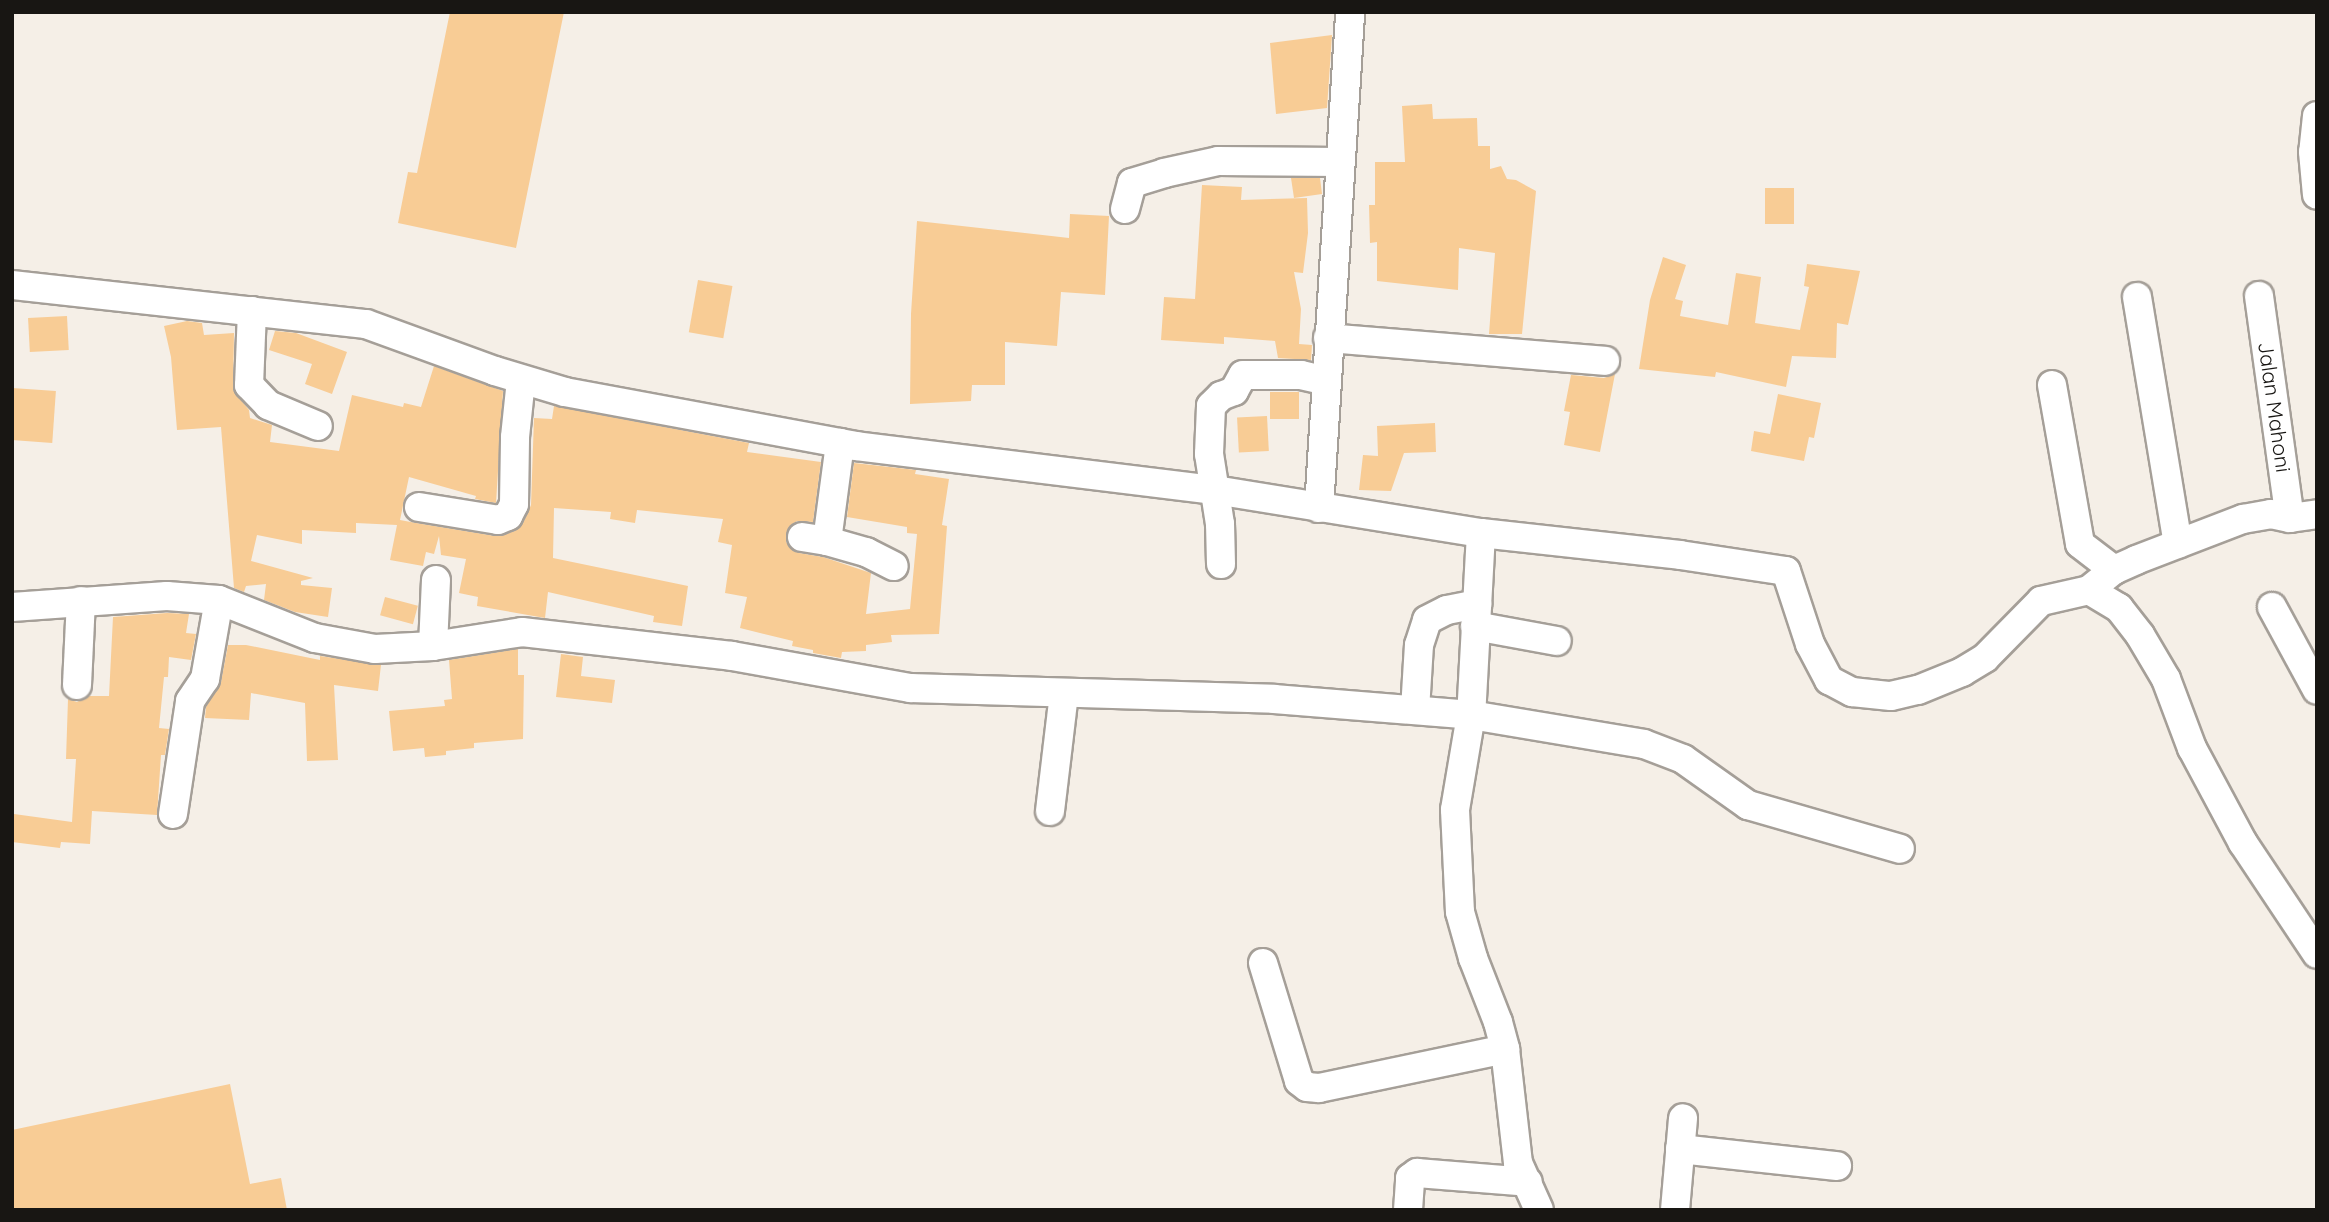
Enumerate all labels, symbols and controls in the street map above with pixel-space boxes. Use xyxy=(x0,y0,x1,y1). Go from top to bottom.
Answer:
street label: Jalan Mahoni xyxy=(2253,340,2297,474)

